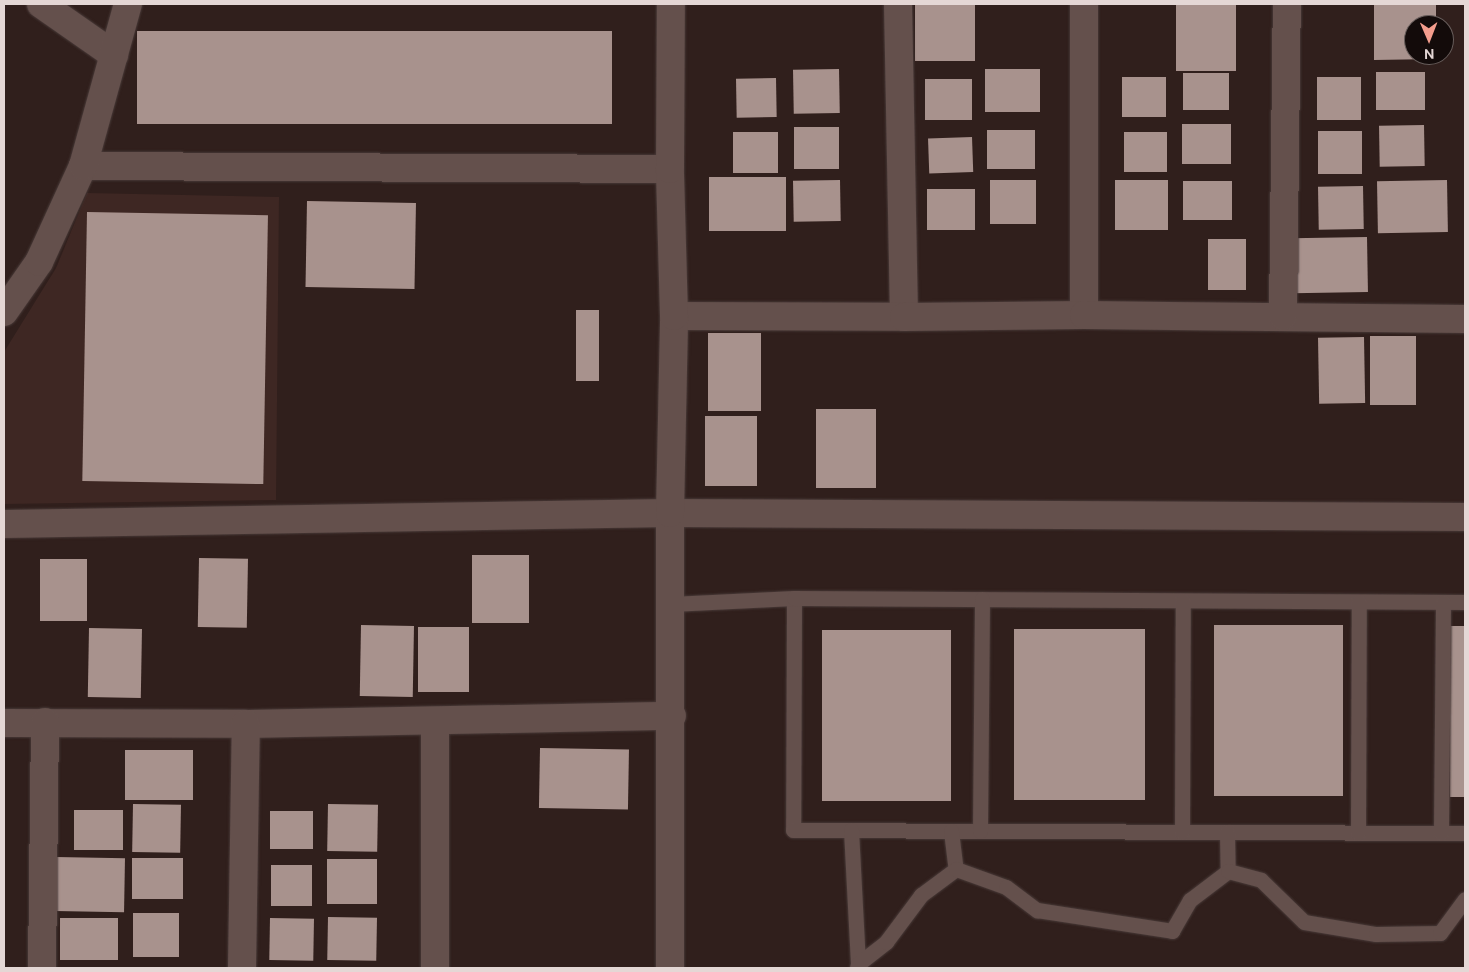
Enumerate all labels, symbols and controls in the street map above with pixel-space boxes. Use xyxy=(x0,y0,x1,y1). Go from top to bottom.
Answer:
north arrow xyxy=(1404,15,1454,65)
text: N xyxy=(1424,45,1435,63)

